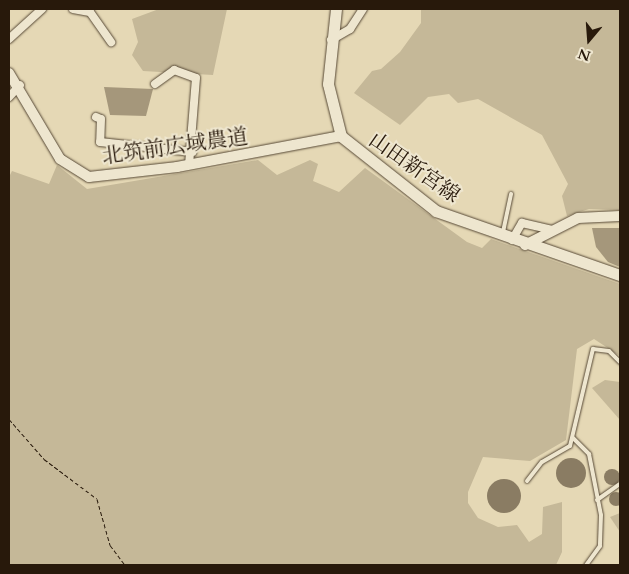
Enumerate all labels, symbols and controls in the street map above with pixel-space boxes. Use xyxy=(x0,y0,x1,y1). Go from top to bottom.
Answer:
north arrow xyxy=(564,15,614,65)
text: N xyxy=(575,44,593,66)
street label: 北筑前広域農道 xyxy=(100,124,250,170)
street label: 山田新宮線 xyxy=(364,128,464,208)

